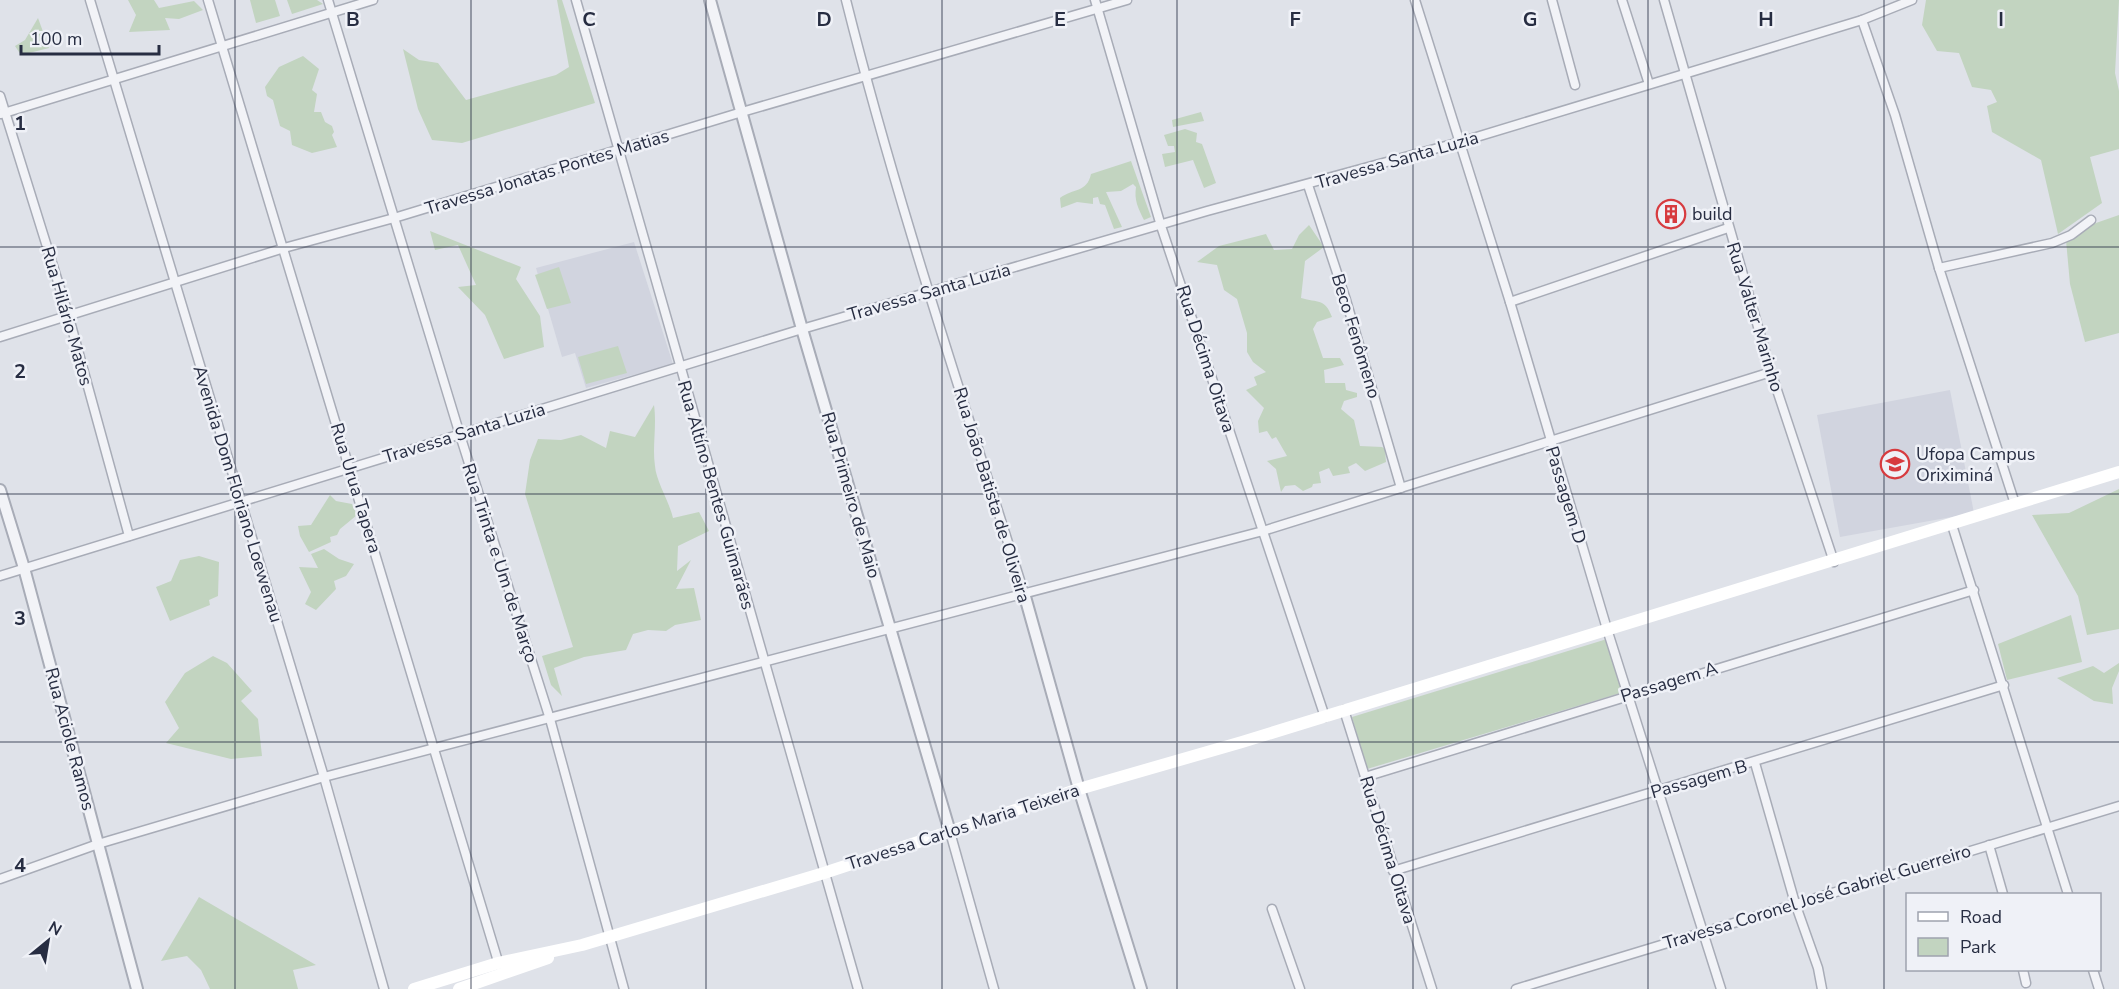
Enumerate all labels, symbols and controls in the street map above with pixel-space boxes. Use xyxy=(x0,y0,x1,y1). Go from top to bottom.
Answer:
text: B xyxy=(346,6,360,33)
text: C xyxy=(582,6,596,33)
text: D xyxy=(816,6,832,33)
text: E xyxy=(1054,6,1066,33)
text: F xyxy=(1289,6,1301,33)
text: G xyxy=(1523,6,1537,33)
text: H xyxy=(1758,6,1774,33)
text: I xyxy=(1998,6,2004,33)
scale bar xyxy=(21,18,159,56)
text: 100 m xyxy=(30,27,82,51)
text: 1 xyxy=(14,110,26,137)
street label: Travessa Jonatas Pontes Matias xyxy=(422,123,672,221)
street label: Travessa Santa Luzia xyxy=(1313,125,1481,195)
building icon: build xyxy=(1655,198,1687,230)
place label: build xyxy=(1692,202,1733,226)
street label: Rua Valter Marinho xyxy=(1721,239,1789,395)
street label: Rua Hilário Matos xyxy=(36,243,98,389)
street label: Travessa Santa Luzia xyxy=(845,257,1013,327)
street label: Beco Fenômeno xyxy=(1326,271,1386,401)
street label: Rua Décima Oitava xyxy=(1171,282,1241,436)
text: 2 xyxy=(14,358,26,385)
street label: Avenida Dom Floriano Loewenau xyxy=(187,363,289,625)
street label: Rua Altíno Bentes Guimarães xyxy=(672,378,760,612)
street label: Rua João Batista de Oliveira xyxy=(948,384,1036,606)
street label: Travessa Santa Luzia xyxy=(380,397,548,469)
street label: Rua Primeiro de Maio xyxy=(816,409,886,581)
street label: Rua Urua Tapera xyxy=(325,420,387,556)
place label: Ufopa Campus Oriximiná xyxy=(1916,442,2036,487)
street label: Passagem D xyxy=(1540,443,1592,547)
school or university icon: Ufopa Campus Oriximiná xyxy=(1879,448,1911,480)
street label: Rua Trinta e Um de Março xyxy=(456,460,544,666)
text: 3 xyxy=(14,605,26,632)
street label: Passagem A xyxy=(1617,656,1721,708)
street label: Rua Aciole Ramos xyxy=(39,665,101,813)
street label: Passagem B xyxy=(1648,754,1750,804)
street label: Rua Décima Oitava xyxy=(1354,773,1422,927)
street label: Travessa Carlos Maria Teixeira xyxy=(843,778,1083,876)
street label: Travessa Coronel José Gabriel Guerreiro xyxy=(1660,839,1974,955)
text: 4 xyxy=(14,852,26,879)
legend xyxy=(1906,893,2101,971)
text: Road xyxy=(1960,905,2002,929)
north arrow xyxy=(18,911,78,971)
text: N xyxy=(44,916,66,941)
text: Park xyxy=(1960,935,1997,959)

